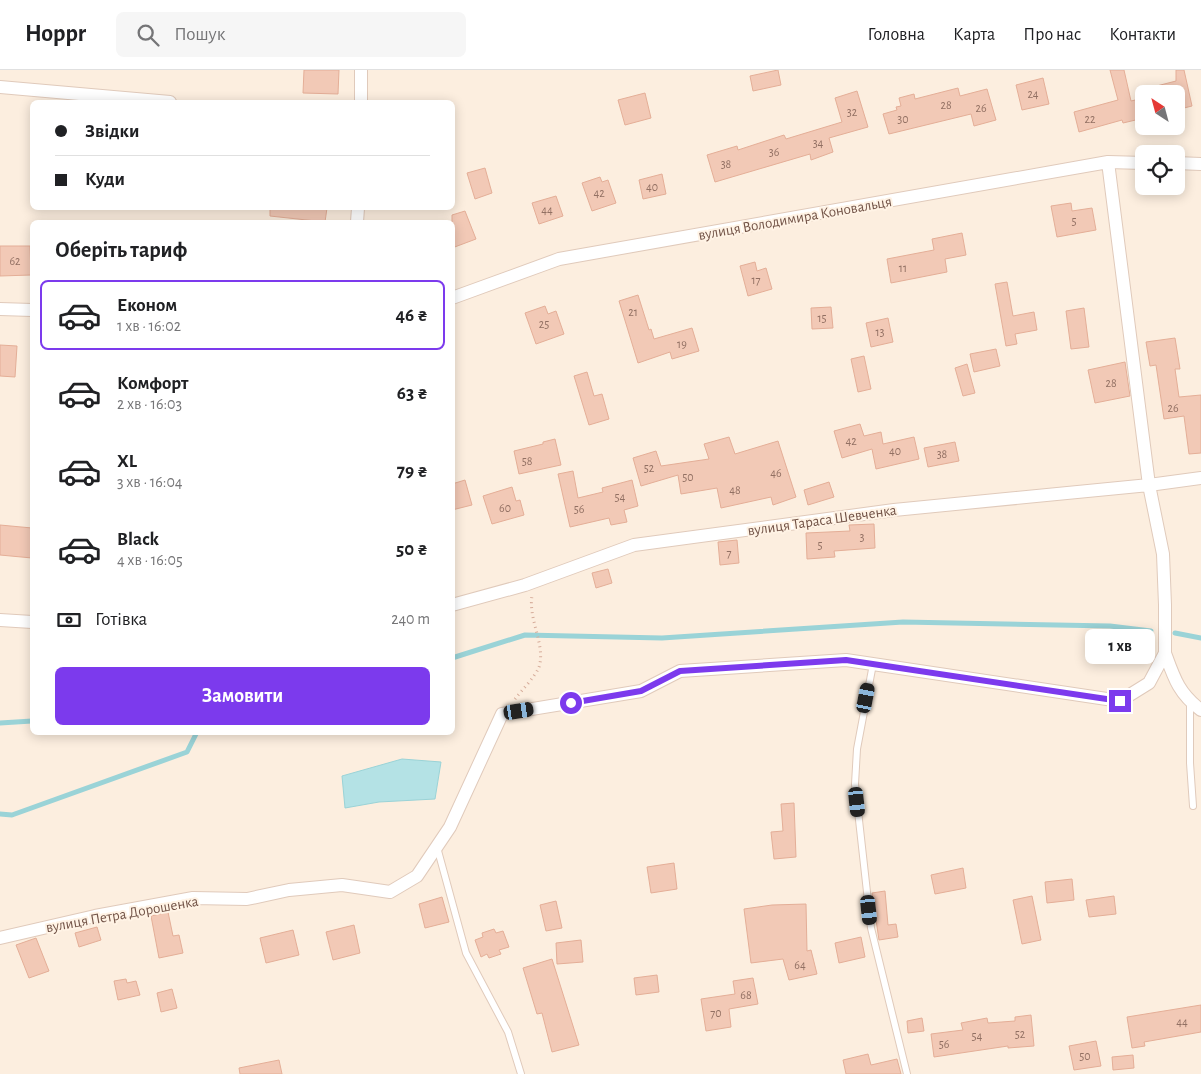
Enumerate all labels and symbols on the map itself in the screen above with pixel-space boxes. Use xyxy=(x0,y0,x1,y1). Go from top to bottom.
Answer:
north arrow xyxy=(1135,85,1185,135)
house number: 24 xyxy=(1027,88,1039,100)
house number: 28 xyxy=(940,99,952,111)
house number: 26 xyxy=(975,102,987,114)
house number: 32 xyxy=(847,106,858,118)
house number: 30 xyxy=(897,113,909,125)
house number: 22 xyxy=(1085,113,1096,125)
house number: 34 xyxy=(813,137,824,149)
house number: 36 xyxy=(769,146,780,158)
house number: 38 xyxy=(721,158,732,170)
house number: 40 xyxy=(646,181,658,193)
house number: 42 xyxy=(593,187,605,199)
street label: вулиця Володимира Коновальця xyxy=(697,194,893,243)
house number: 44 xyxy=(541,204,553,216)
house number: 5 xyxy=(1071,215,1077,227)
house number: 62 xyxy=(9,255,21,267)
house number: 11 xyxy=(899,262,907,274)
house number: 17 xyxy=(751,274,761,286)
house number: 21 xyxy=(628,306,638,318)
house number: 15 xyxy=(817,312,827,324)
house number: 25 xyxy=(539,318,549,330)
house number: 13 xyxy=(875,326,885,338)
house number: 19 xyxy=(677,338,687,350)
house number: 28 xyxy=(1105,377,1117,389)
house number: 26 xyxy=(1167,402,1179,414)
house number: 42 xyxy=(845,435,857,447)
house number: 40 xyxy=(889,445,901,457)
house number: 38 xyxy=(937,448,948,460)
house number: 58 xyxy=(522,455,533,467)
house number: 52 xyxy=(644,462,655,474)
house number: 46 xyxy=(770,467,782,479)
house number: 50 xyxy=(682,471,694,483)
house number: 48 xyxy=(729,484,741,496)
house number: 54 xyxy=(615,491,626,503)
house number: 60 xyxy=(499,502,511,514)
house number: 56 xyxy=(574,503,585,515)
street label: вулиця Тараса Шевченка xyxy=(747,503,898,538)
house number: 3 xyxy=(860,531,865,543)
house number: 5 xyxy=(817,539,823,551)
house number: 7 xyxy=(726,547,732,559)
callout: 1 хв xyxy=(1085,628,1155,664)
car xyxy=(855,682,876,714)
route end xyxy=(1109,690,1131,712)
route start xyxy=(560,692,582,714)
car xyxy=(503,701,534,721)
car xyxy=(847,786,866,818)
street label: вулиця Петра Дорошенка xyxy=(45,894,200,935)
car xyxy=(859,894,878,926)
house number: 64 xyxy=(794,959,806,971)
house number: 68 xyxy=(740,989,752,1001)
house number: 70 xyxy=(710,1007,722,1019)
house number: 44 xyxy=(1176,1016,1188,1028)
house number: 52 xyxy=(1015,1028,1026,1040)
house number: 54 xyxy=(972,1030,983,1042)
house number: 56 xyxy=(939,1038,950,1050)
house number: 50 xyxy=(1079,1050,1091,1062)

